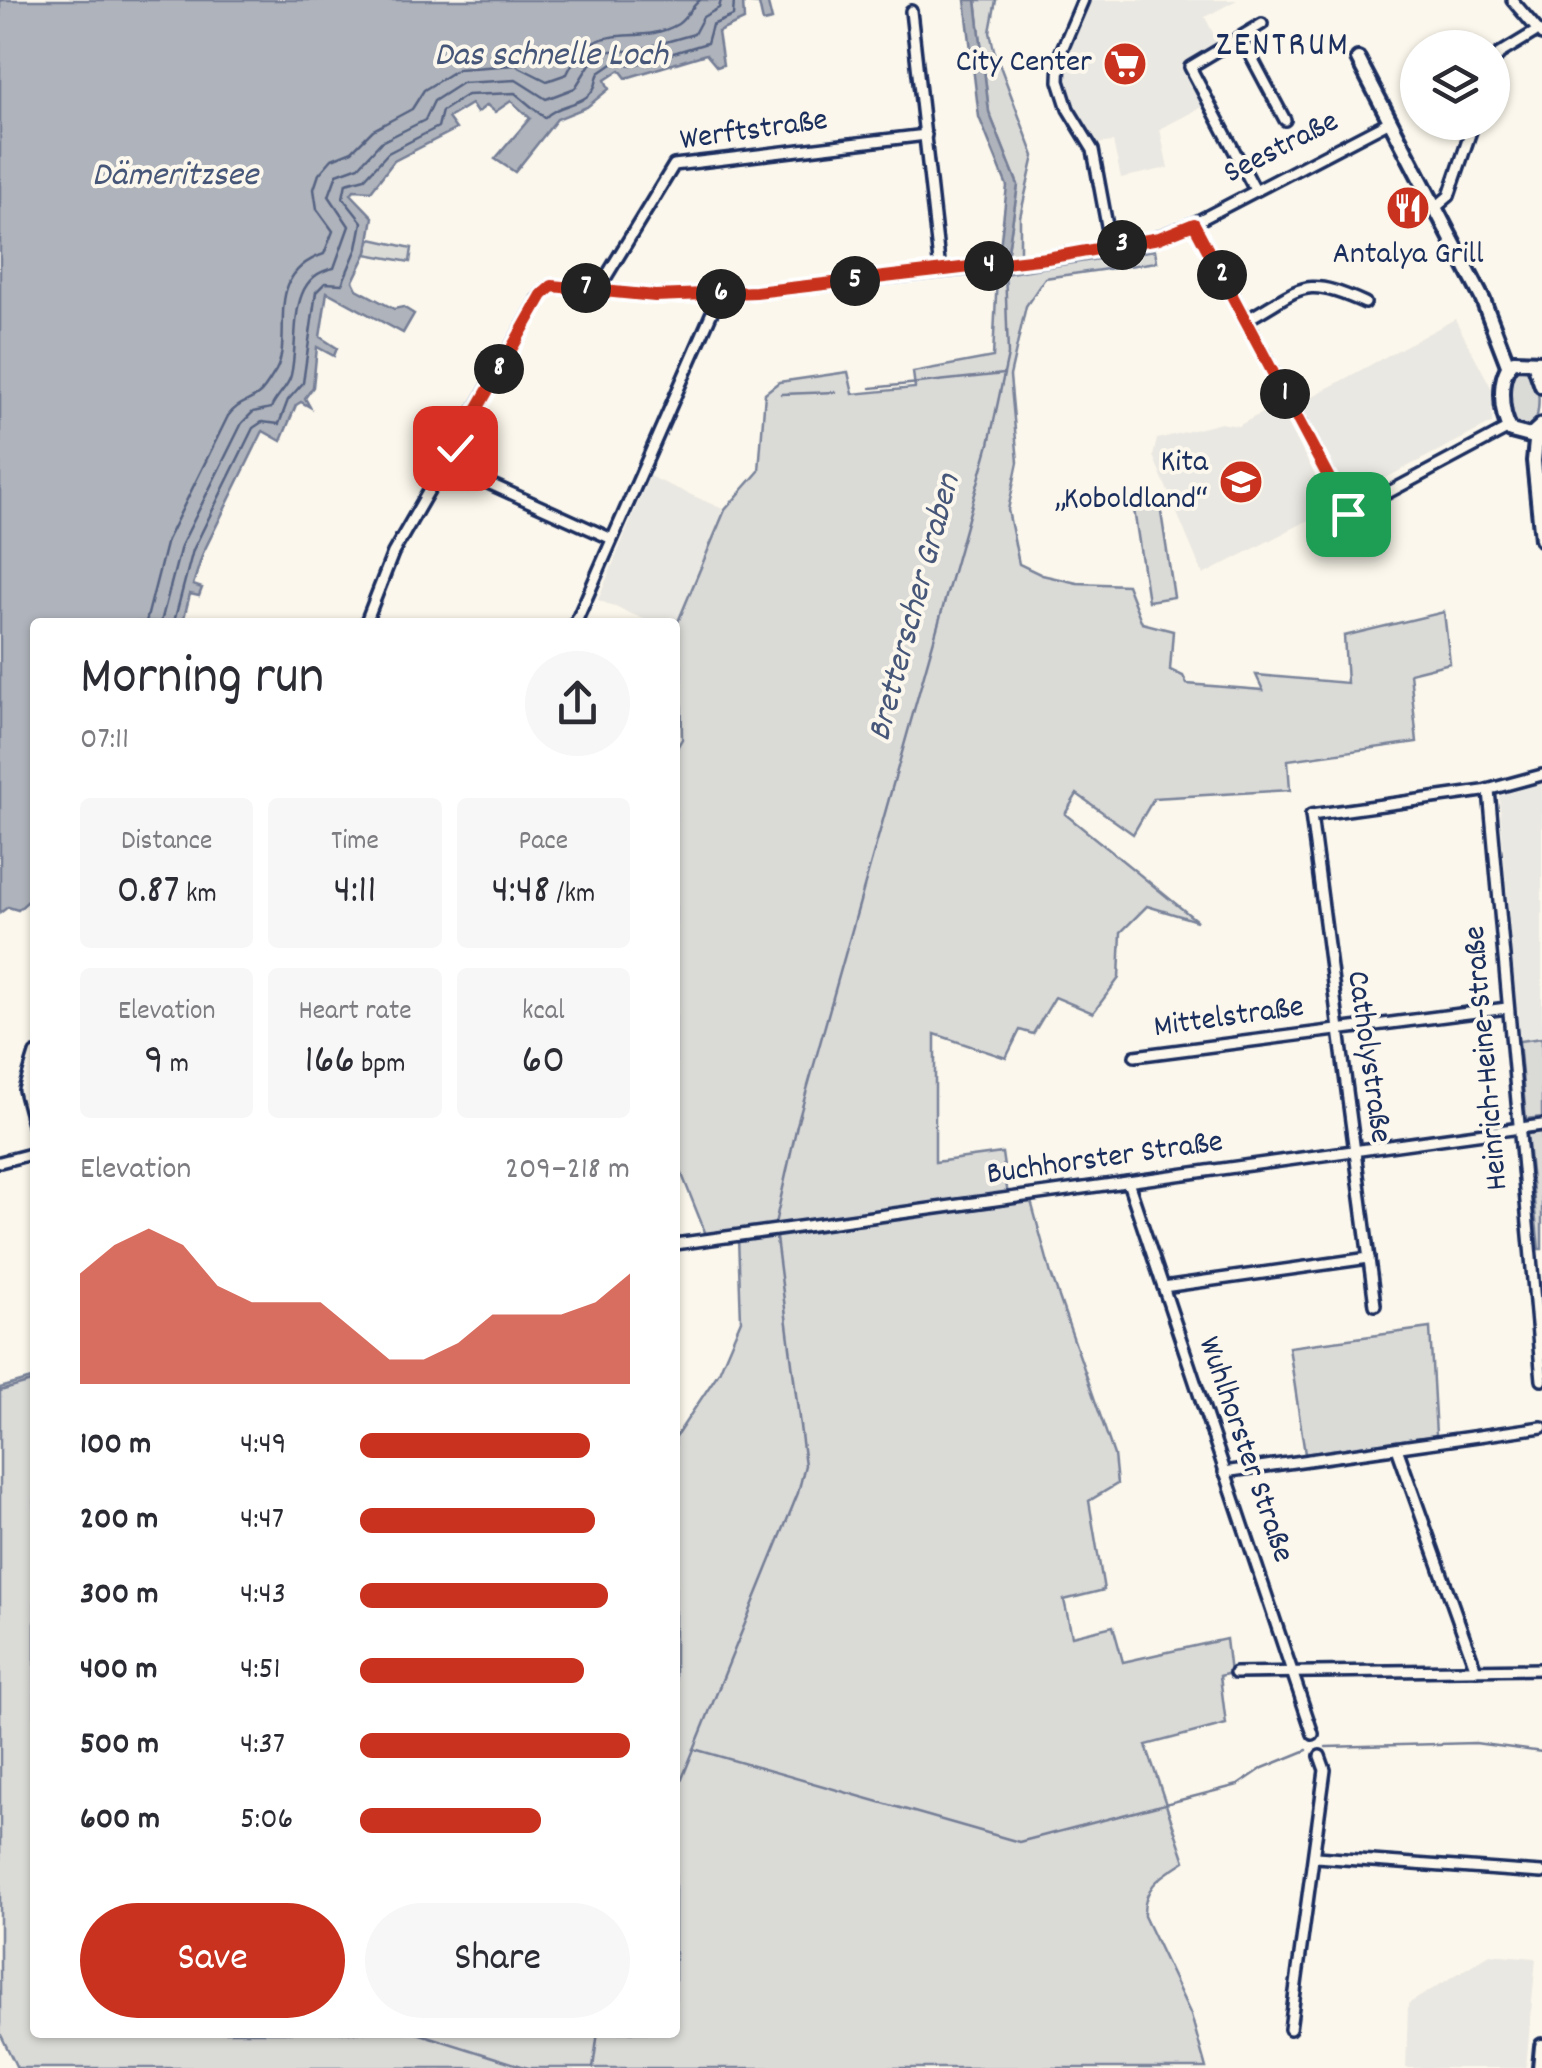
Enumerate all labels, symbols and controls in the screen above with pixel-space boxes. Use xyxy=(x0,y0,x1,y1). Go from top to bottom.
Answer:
district label: ZENTRUM xyxy=(1216,22,1350,72)
map controls xyxy=(1400,30,1510,140)
button: layers xyxy=(1400,30,1510,140)
water label: Das schnelle Loch xyxy=(434,32,669,82)
place label: City Center xyxy=(956,41,1092,87)
supermarket icon: City Center xyxy=(1102,41,1148,87)
street label: Werftstraße xyxy=(677,99,831,165)
street label: Seestraße xyxy=(1216,100,1348,198)
water label: Dämeritzsee xyxy=(92,152,260,202)
restaurant icon: Antalya Grill xyxy=(1385,185,1431,231)
pin: 3 xyxy=(1097,220,1147,270)
text: 3 xyxy=(1116,225,1128,265)
place label: Antalya Grill xyxy=(1332,233,1484,279)
pin: 4 xyxy=(964,241,1014,291)
text: 4 xyxy=(983,246,995,286)
pin: 2 xyxy=(1197,250,1247,300)
text: 2 xyxy=(1216,255,1228,295)
pin: 5 xyxy=(830,256,880,306)
text: 5 xyxy=(849,261,861,301)
pin: 7 xyxy=(561,263,611,313)
text: 7 xyxy=(581,268,591,308)
pin: 6 xyxy=(696,269,746,319)
text: 6 xyxy=(714,274,728,314)
pin: 8 xyxy=(474,344,524,394)
text: 8 xyxy=(493,349,505,389)
pin: 1 xyxy=(1260,369,1310,419)
text: 1 xyxy=(1282,374,1288,414)
pin xyxy=(413,406,498,491)
icon: check xyxy=(428,421,483,476)
place label: Kita „Koboldland“ xyxy=(1054,441,1209,524)
school or university icon: Kita „Koboldland“ xyxy=(1218,459,1264,505)
water label: Bretterscher Graben xyxy=(856,467,976,747)
pin xyxy=(1306,472,1391,557)
icon: arrive xyxy=(1321,487,1376,542)
text: Morning run xyxy=(80,641,324,720)
button: share xyxy=(525,651,630,756)
text: 07:11 xyxy=(80,718,129,764)
text: Distance xyxy=(121,823,212,863)
text: Time xyxy=(331,823,379,863)
text: Pace xyxy=(519,823,568,863)
text: 0.87 xyxy=(117,863,179,923)
text: 4:11 xyxy=(334,863,376,923)
text: 4:48 xyxy=(491,863,550,923)
text: km xyxy=(179,876,217,916)
text: /km xyxy=(550,876,595,916)
street label: Heinrich-Heine-Straße xyxy=(1454,924,1522,1192)
street label: Catholystraße xyxy=(1332,968,1402,1146)
street label: Mittelstraße xyxy=(1151,986,1307,1052)
text: Elevation xyxy=(118,993,215,1033)
text: Heart rate xyxy=(298,993,412,1033)
text: kcal xyxy=(522,993,565,1033)
text: 9 xyxy=(144,1033,163,1093)
text: 166 xyxy=(304,1033,355,1093)
text: 60 xyxy=(522,1033,565,1093)
text: m xyxy=(163,1046,189,1086)
text: bpm xyxy=(355,1046,406,1086)
street label: Buchhorster Straße xyxy=(984,1121,1226,1199)
text: Elevation xyxy=(80,1148,191,1194)
text: 209–218 m xyxy=(505,1148,630,1194)
street label: Wuhlhorster Straße xyxy=(1184,1331,1304,1569)
text: 100 m xyxy=(80,1423,151,1469)
text: 4:49 xyxy=(240,1423,287,1469)
text: 200 m xyxy=(80,1498,158,1544)
text: 4:47 xyxy=(240,1498,284,1544)
text: 300 m xyxy=(80,1573,158,1619)
text: 4:43 xyxy=(240,1573,286,1619)
text: 400 m xyxy=(80,1648,157,1694)
text: 4:51 xyxy=(240,1648,280,1694)
text: 500 m xyxy=(80,1723,159,1769)
text: 4:37 xyxy=(240,1723,285,1769)
text: 600 m xyxy=(80,1798,160,1844)
text: 5:06 xyxy=(240,1798,293,1844)
button: Save xyxy=(80,1903,345,2018)
button: Share xyxy=(365,1903,630,2018)

